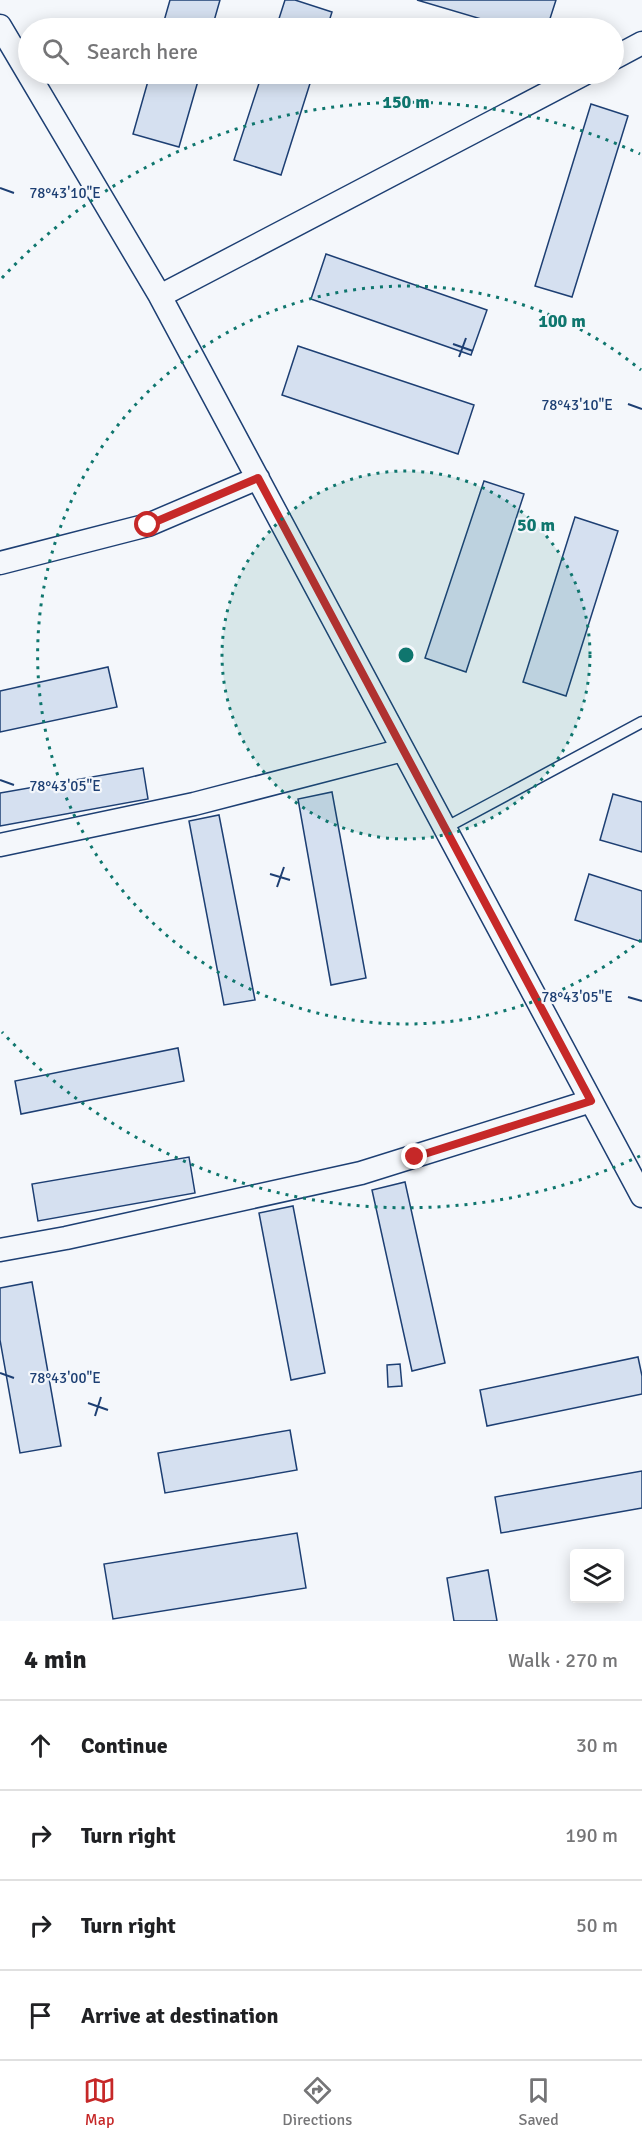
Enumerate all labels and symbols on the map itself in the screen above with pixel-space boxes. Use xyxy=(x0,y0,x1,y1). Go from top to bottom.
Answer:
text: 150 m xyxy=(382,91,430,113)
text: 78°43'10"E xyxy=(29,184,101,202)
text: 100 m xyxy=(538,310,586,332)
text: 78°43'10"E xyxy=(541,396,613,414)
route start xyxy=(134,511,160,537)
text: 50 m xyxy=(517,514,555,536)
centre of rings xyxy=(396,645,416,665)
text: 78°43'05"E xyxy=(29,777,101,795)
text: 78°43'05"E xyxy=(541,988,613,1006)
route end xyxy=(401,1143,427,1169)
text: 78°43'00"E xyxy=(29,1369,101,1387)

